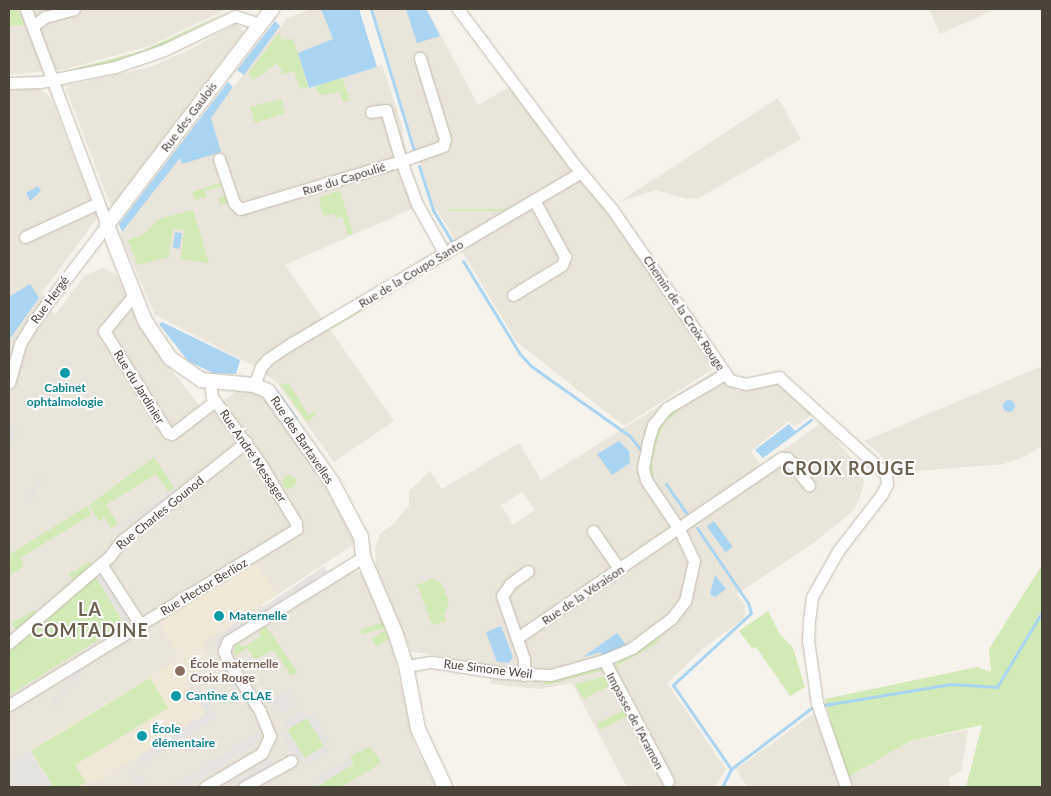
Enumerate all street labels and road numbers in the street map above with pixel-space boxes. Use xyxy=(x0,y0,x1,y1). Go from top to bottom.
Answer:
street label: Rue des Gaulois xyxy=(158,79,220,155)
street label: Rue du Capoulié xyxy=(301,160,387,198)
street label: Rue de la Coupo Santo xyxy=(356,237,466,311)
street label: Chemin de la Croix Rouge xyxy=(640,253,728,373)
street label: Rue Hergé xyxy=(28,273,72,327)
street label: Rue du Jardinier xyxy=(110,347,168,427)
street label: Rue des Bartavelles xyxy=(267,394,337,486)
street label: Rue André Messager xyxy=(217,407,289,505)
street label: Rue Charles Gounod xyxy=(113,473,207,553)
street label: Rue Hector Berlioz xyxy=(158,555,250,619)
street label: Rue de la Véraison xyxy=(539,562,627,628)
street label: Rue Simone Weil xyxy=(443,656,533,682)
street label: Impasse de l'Aramon xyxy=(603,670,667,772)

